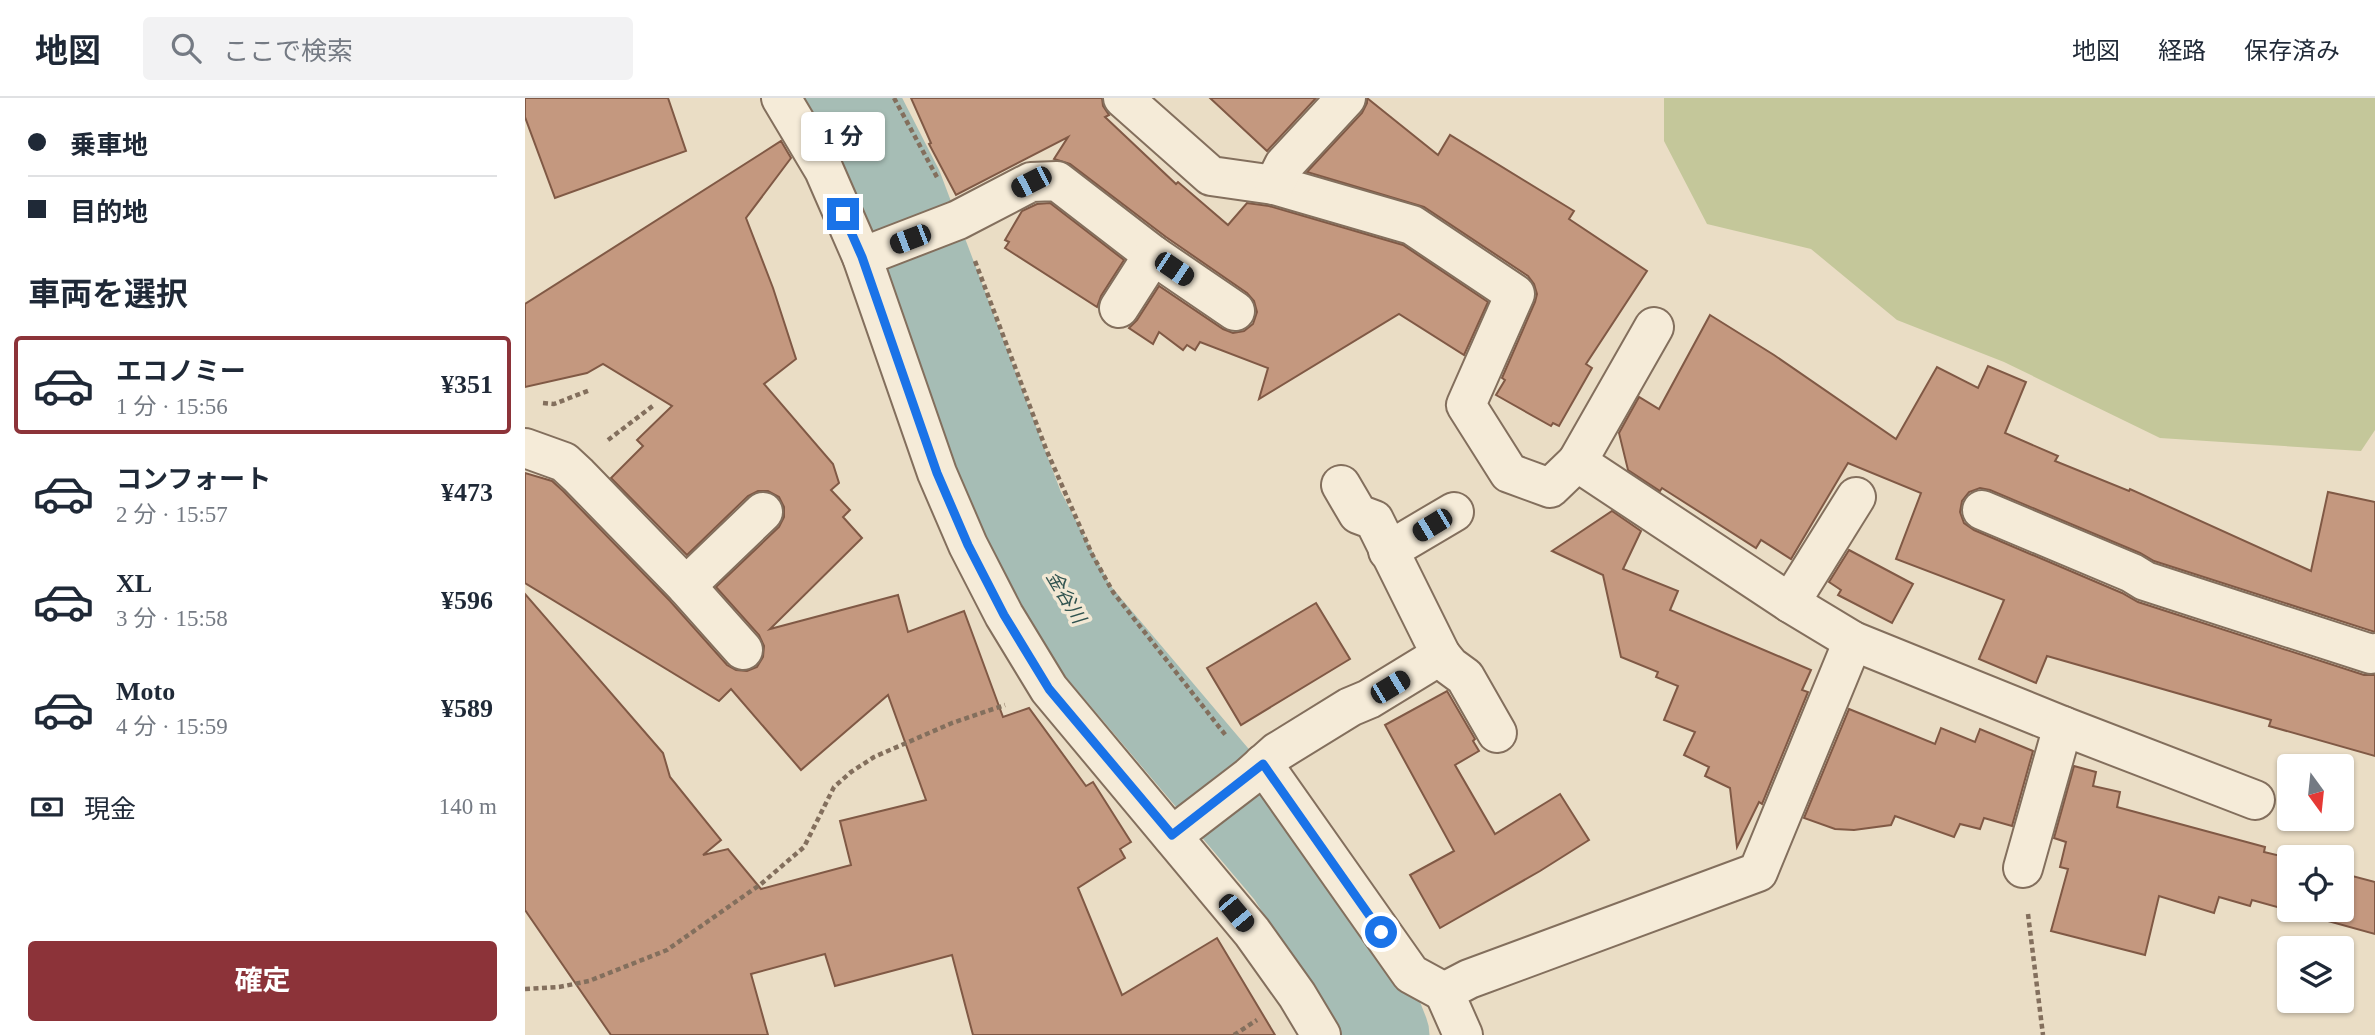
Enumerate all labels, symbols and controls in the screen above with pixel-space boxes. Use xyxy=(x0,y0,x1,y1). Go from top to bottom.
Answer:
search box xyxy=(143,17,633,80)
icon: search xyxy=(167,29,205,67)
text: 地図 xyxy=(35,33,101,69)
text: ここで検索 xyxy=(223,37,353,66)
text: 地図 xyxy=(2072,38,2120,64)
text: 経路 xyxy=(2158,38,2206,64)
text: 保存済み xyxy=(2244,38,2340,64)
callout: 1 分 xyxy=(801,113,885,162)
text: 1 分 xyxy=(823,124,863,149)
text: 乗車地 xyxy=(70,131,148,160)
car xyxy=(1008,163,1055,201)
text: 目的地 xyxy=(70,198,148,227)
route end xyxy=(827,198,859,230)
car xyxy=(887,222,934,256)
car xyxy=(1151,249,1198,289)
text: 車両を選択 xyxy=(28,276,188,312)
icon: car xyxy=(32,354,95,417)
text: エコノミー xyxy=(116,357,246,386)
text: ¥351 xyxy=(441,370,493,399)
text: 1 分 · 15:56 xyxy=(116,394,228,419)
icon: car xyxy=(32,462,95,525)
text: コンフォート xyxy=(116,465,271,494)
text: ¥473 xyxy=(441,478,493,507)
text: 2 分 · 15:57 xyxy=(116,502,228,527)
car xyxy=(1409,505,1456,545)
water label: 金谷川 xyxy=(1042,567,1091,629)
text: XL xyxy=(116,569,152,598)
icon: car xyxy=(32,570,95,633)
text: ¥596 xyxy=(441,586,493,615)
text: 3 分 · 15:58 xyxy=(116,606,228,631)
car xyxy=(1367,667,1414,707)
text: Moto xyxy=(116,677,175,706)
icon: car xyxy=(32,678,95,741)
text: ¥589 xyxy=(441,694,493,723)
text: 4 分 · 15:59 xyxy=(116,714,228,739)
north arrow xyxy=(2277,754,2354,831)
map controls xyxy=(2277,754,2354,1013)
icon: cash xyxy=(28,788,66,826)
text: 140 m xyxy=(439,794,497,819)
text: 現金 xyxy=(84,795,136,824)
button: locate xyxy=(2277,845,2354,922)
car xyxy=(1215,890,1258,936)
route start xyxy=(1365,916,1397,948)
button: layers xyxy=(2277,936,2354,1013)
button: 確定 xyxy=(28,941,497,1021)

